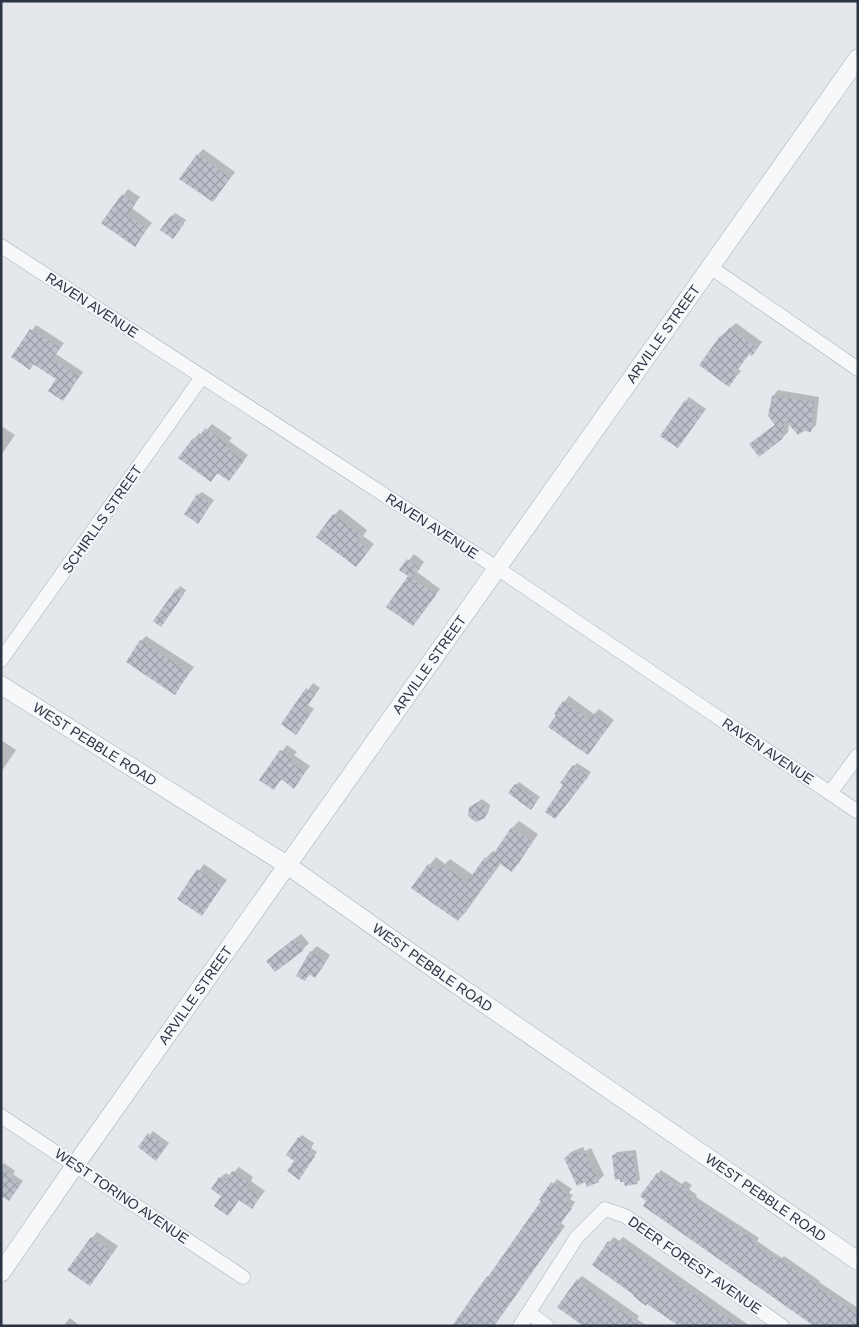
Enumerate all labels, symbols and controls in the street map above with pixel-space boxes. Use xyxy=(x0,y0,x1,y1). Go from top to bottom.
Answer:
street label: RAVEN AVENUE xyxy=(43,269,141,341)
street label: ARVILLE STREET xyxy=(623,281,703,386)
street label: SCHIRLLS STREET xyxy=(59,462,145,576)
street label: RAVEN AVENUE xyxy=(383,490,481,562)
street label: ARVILLE STREET xyxy=(389,612,470,717)
street label: WEST PEBBLE ROAD xyxy=(30,699,160,789)
street label: RAVEN AVENUE xyxy=(719,714,817,788)
street label: WEST PEBBLE ROAD xyxy=(369,920,496,1015)
street label: ARVILLE STREET xyxy=(155,943,236,1047)
street label: WEST TORINO AVENUE xyxy=(52,1145,192,1247)
street label: WEST PEBBLE ROAD xyxy=(702,1150,829,1245)
street label: DEER FOREST AVENUE xyxy=(625,1213,765,1317)

